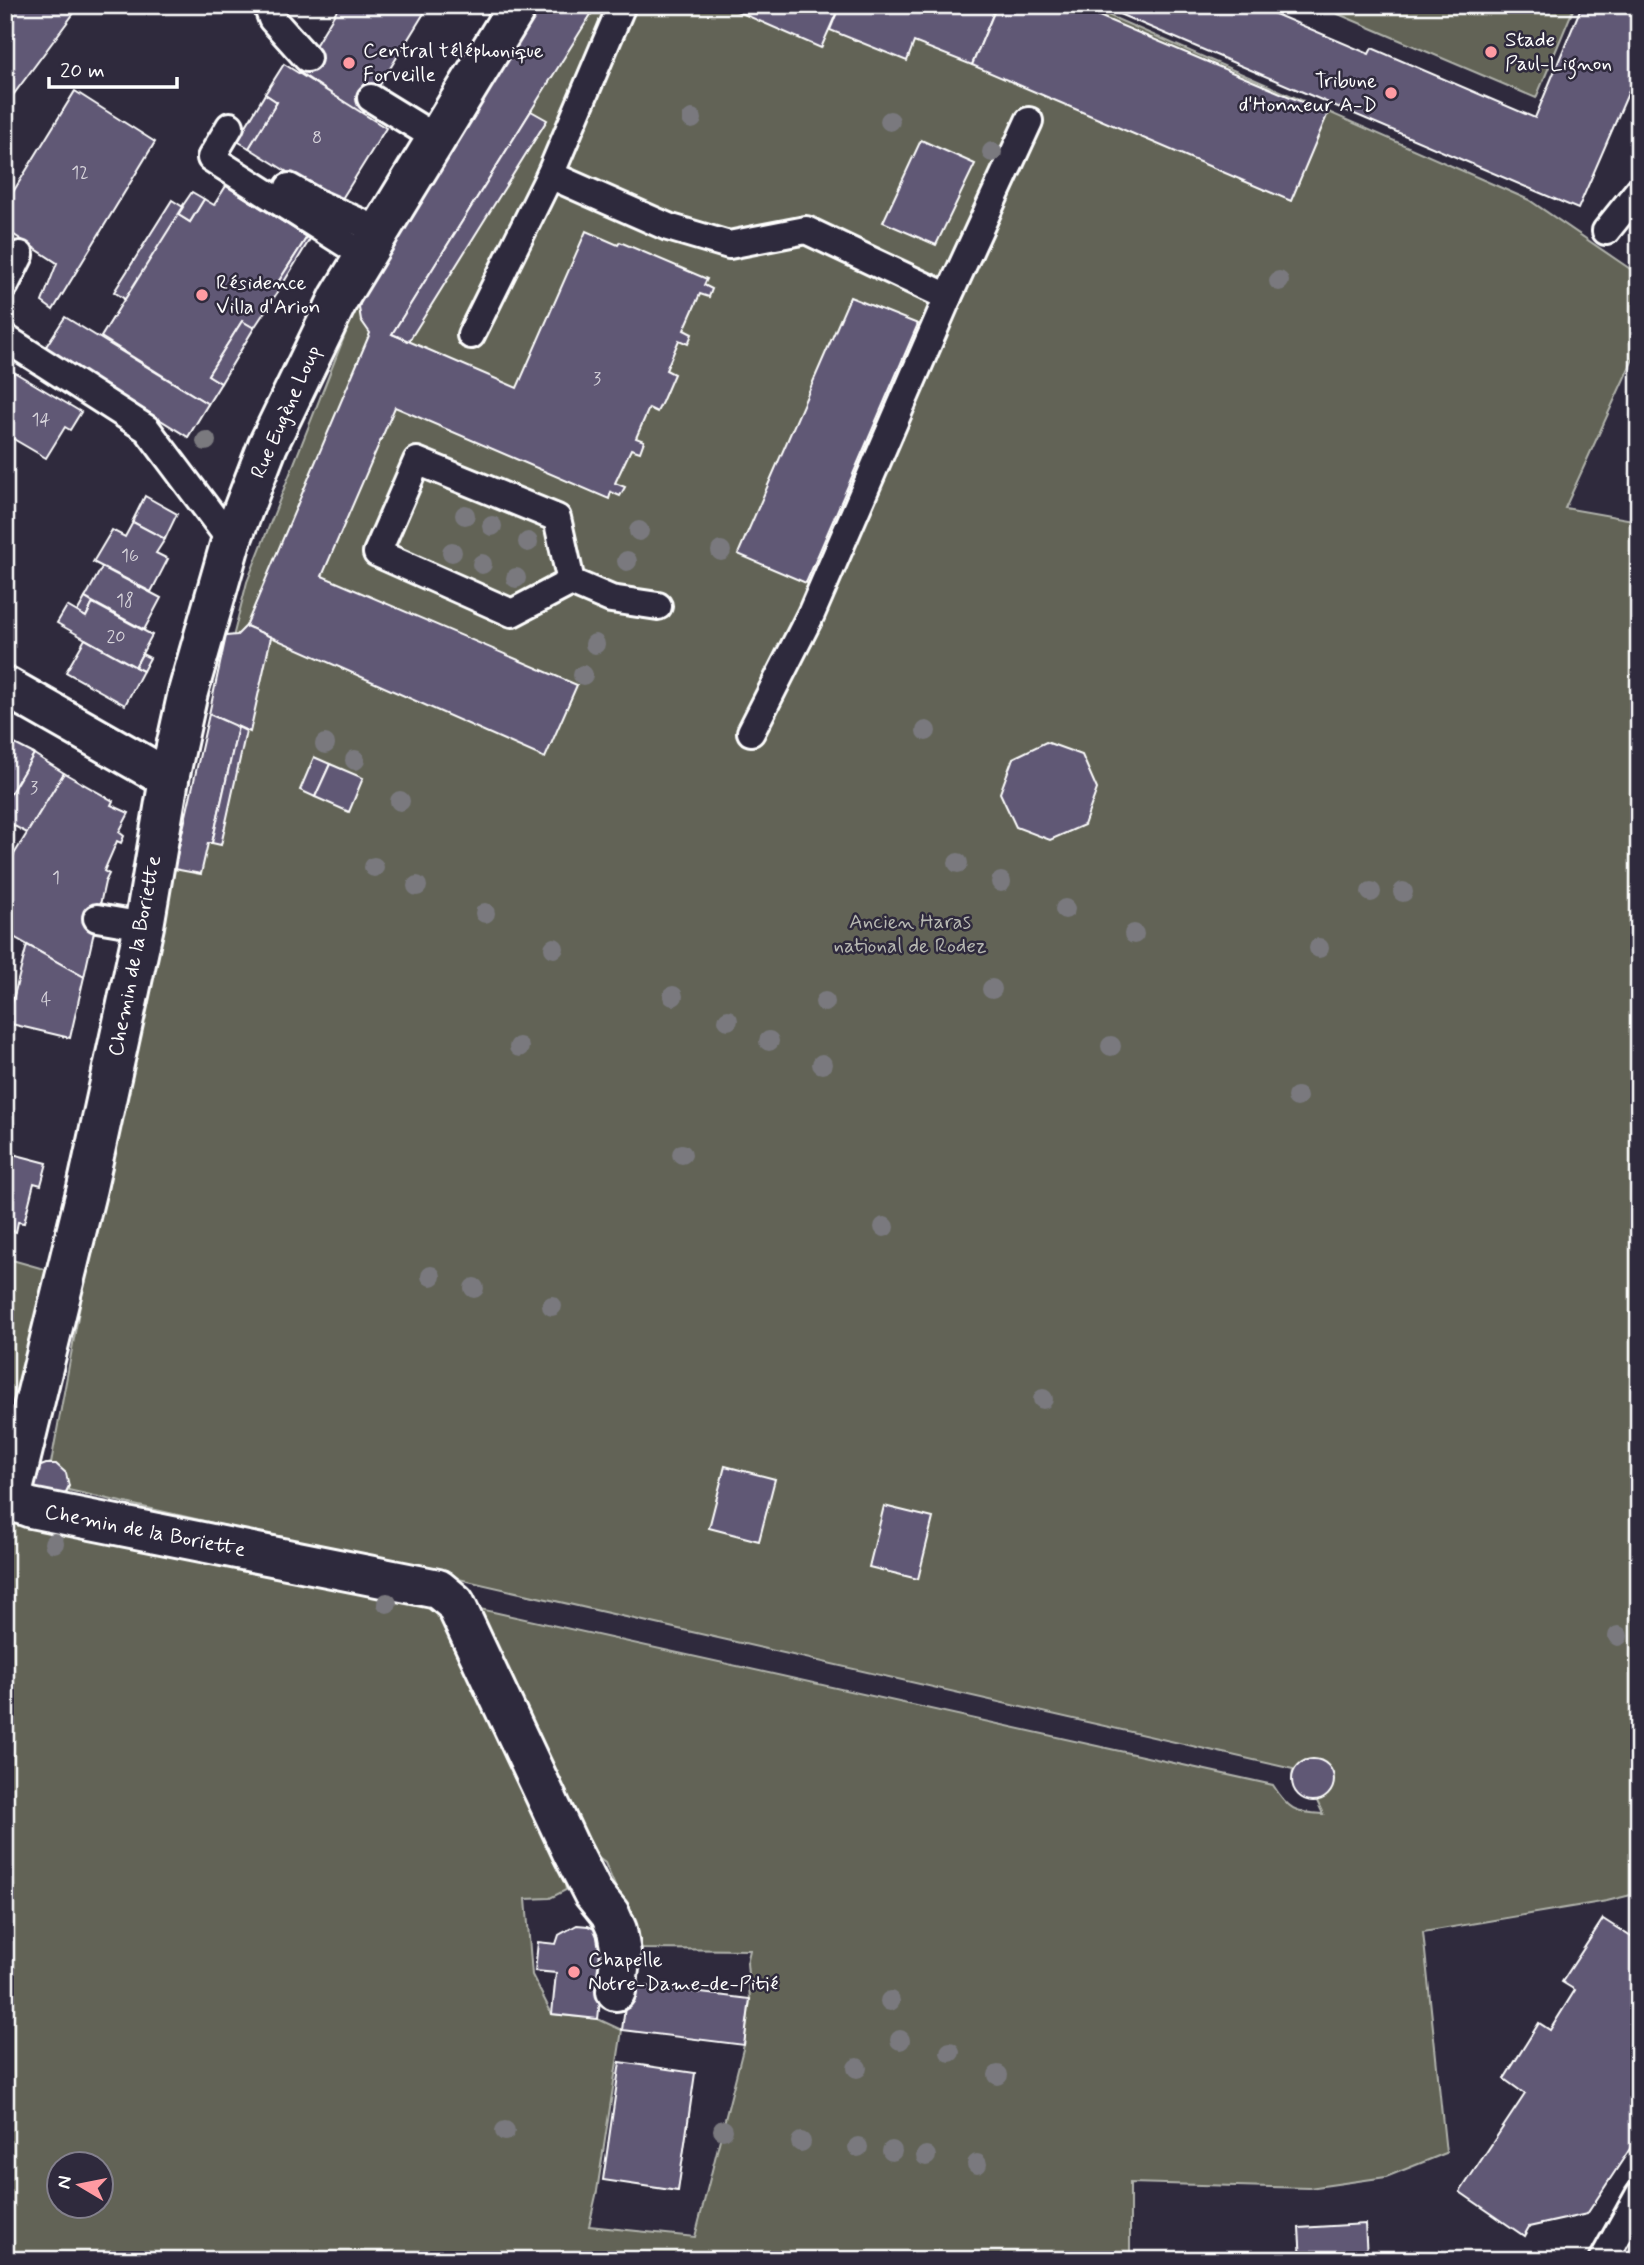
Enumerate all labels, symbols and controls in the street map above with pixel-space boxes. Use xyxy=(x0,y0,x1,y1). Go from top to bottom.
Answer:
place label: Stade Paul-Lignon xyxy=(1505,26,1612,80)
place label: Central téléphonique Forveille xyxy=(363,37,544,89)
marker: Stade Paul-Lignon xyxy=(1483,44,1499,60)
scale bar xyxy=(49,46,177,90)
marker: Central téléphonique Forveille xyxy=(341,55,357,71)
text: 20 m xyxy=(60,57,105,85)
place label: Tribune d'Honneur A-D xyxy=(1239,67,1377,119)
marker: Tribune d'Honneur A-D xyxy=(1383,85,1399,101)
house number: 8 xyxy=(312,126,322,150)
house number: 12 xyxy=(71,161,89,185)
place label: Résidence Villa d'Arion xyxy=(216,269,321,321)
marker: Résidence Villa d'Arion xyxy=(194,287,210,303)
street label: Rue Eugène Loup xyxy=(244,341,328,483)
house number: 3 xyxy=(593,367,601,391)
house number: 14 xyxy=(32,408,51,432)
house number: 16 xyxy=(121,544,139,568)
house number: 18 xyxy=(116,589,134,613)
house number: 20 xyxy=(106,625,126,649)
house number: 3 xyxy=(30,776,38,800)
street label: Chemin de la Boriette xyxy=(102,853,168,1059)
house number: 1 xyxy=(52,866,60,890)
park label: Ancien Haras national de Rodez xyxy=(833,908,987,960)
house number: 4 xyxy=(41,988,51,1012)
street label: Chemin de la Boriette xyxy=(42,1498,248,1564)
place label: Chapelle Notre-Dame-de-Pitié xyxy=(588,1946,778,1998)
marker: Chapelle Notre-Dame-de-Pitié xyxy=(566,1964,582,1980)
north arrow xyxy=(46,2150,116,2220)
text: N xyxy=(51,2174,78,2191)

